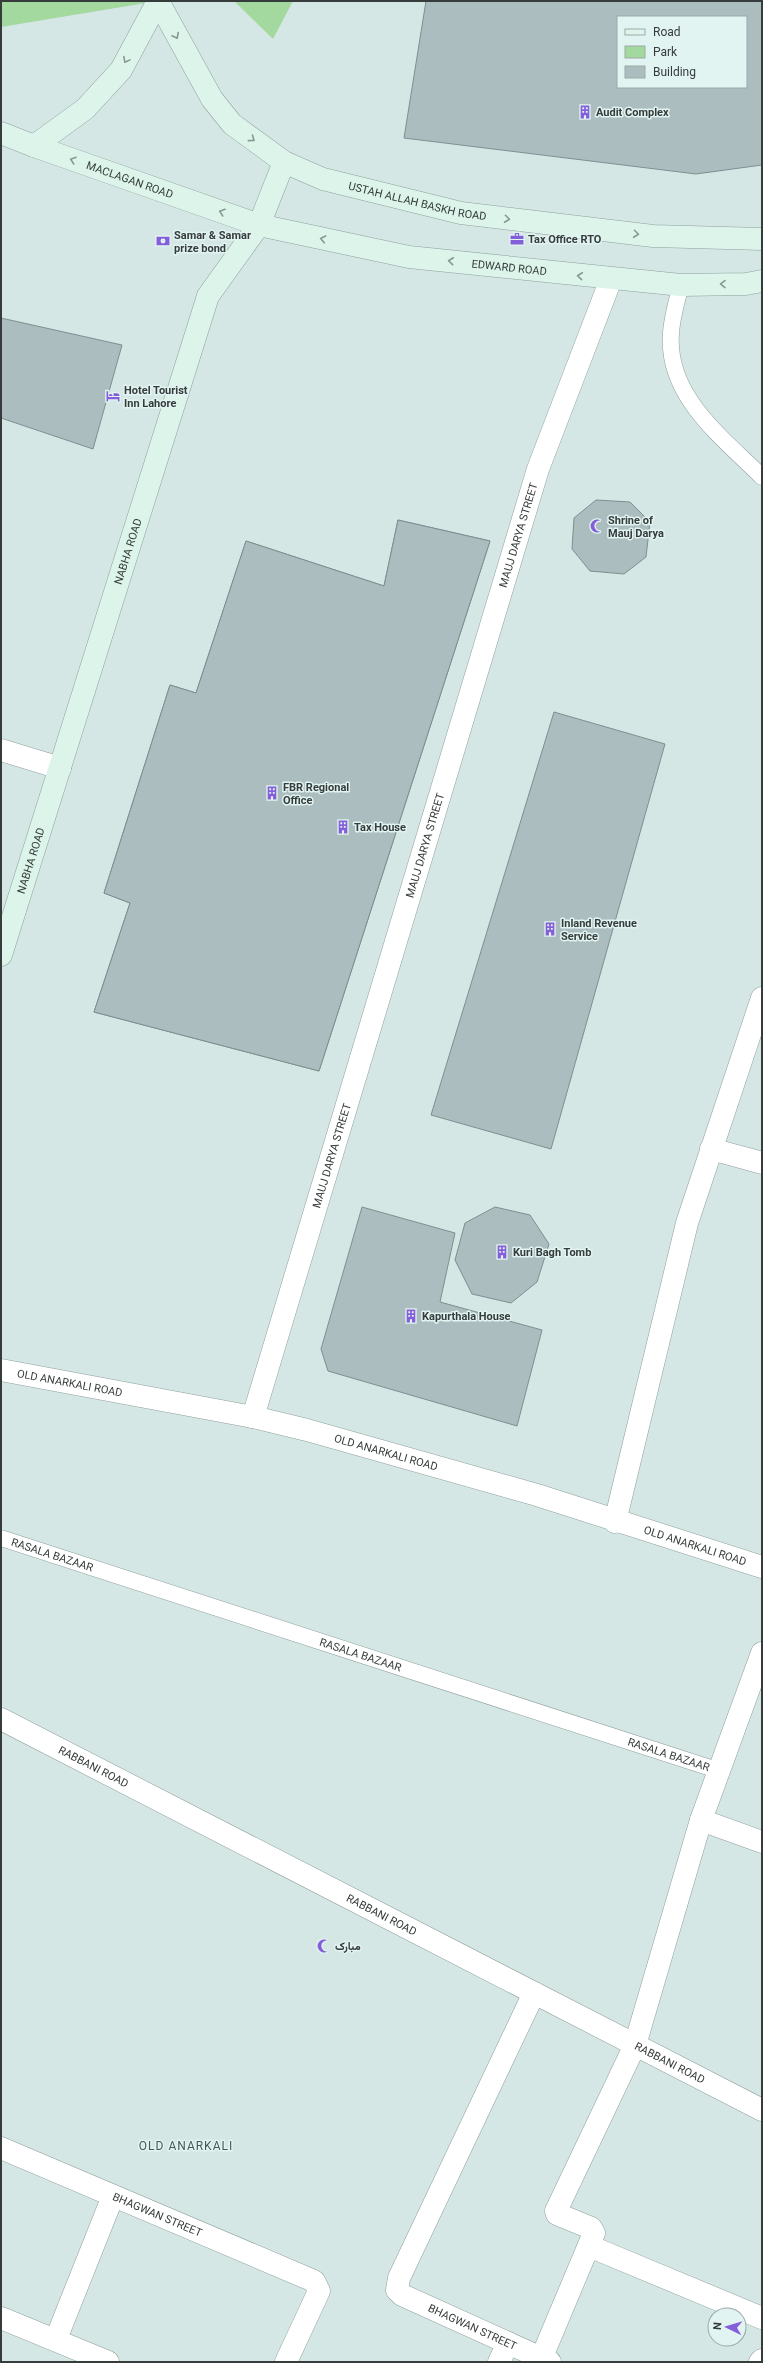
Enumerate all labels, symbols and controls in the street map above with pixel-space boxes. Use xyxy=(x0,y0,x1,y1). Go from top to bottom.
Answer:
legend xyxy=(617,16,747,88)
text: Road xyxy=(653,25,681,39)
one-way arrow xyxy=(171,31,179,39)
text: Park xyxy=(653,45,678,59)
one-way arrow xyxy=(124,56,131,63)
text: Building xyxy=(653,65,696,79)
building icon: Audit Complex xyxy=(577,104,593,120)
place label: Audit Complex xyxy=(596,106,669,119)
one-way arrow xyxy=(248,134,255,141)
one-way arrow xyxy=(69,156,76,164)
street label: MACLAGAN ROAD xyxy=(85,158,175,201)
street label: USTAH ALLAH BASKH ROAD xyxy=(347,179,487,223)
one-way arrow xyxy=(218,208,225,216)
one-way arrow xyxy=(504,214,510,223)
place label: Samar & Samar prize bond xyxy=(174,229,251,255)
one-way arrow xyxy=(633,229,639,238)
office icon: Tax Office RTO xyxy=(509,231,525,247)
bank icon: Samar & Samar prize bond xyxy=(155,233,171,249)
place label: Tax Office RTO xyxy=(528,233,602,246)
one-way arrow xyxy=(319,236,326,244)
one-way arrow xyxy=(448,257,454,266)
street label: EDWARD ROAD xyxy=(471,257,547,278)
one-way arrow xyxy=(577,272,583,281)
one-way arrow xyxy=(720,280,726,288)
place label: Hotel Tourist Inn Lahore xyxy=(124,384,188,410)
hotel icon: Hotel Tourist Inn Lahore xyxy=(105,388,121,404)
street label: MAUJ DARYA STREET xyxy=(496,481,540,589)
place label: Shrine of Mauj Darya xyxy=(608,514,664,540)
street label: NABHA ROAD xyxy=(111,517,144,586)
mosque icon: Shrine of Mauj Darya xyxy=(589,518,605,534)
place label: FBR Regional Office xyxy=(283,781,349,807)
building icon: FBR Regional Office xyxy=(264,785,280,801)
street label: MAUJ DARYA STREET xyxy=(403,791,447,899)
building icon: Tax House xyxy=(335,819,351,835)
place label: Tax House xyxy=(354,821,406,834)
street label: NABHA ROAD xyxy=(14,826,47,895)
place label: Inland Revenue Service xyxy=(561,917,637,943)
building icon: Inland Revenue Service xyxy=(542,921,558,937)
street label: MAUJ DARYA STREET xyxy=(310,1101,354,1209)
building icon: Kuri Bagh Tomb xyxy=(494,1244,510,1260)
place label: Kuri Bagh Tomb xyxy=(513,1246,591,1259)
building icon: Kapurthala House xyxy=(403,1308,419,1324)
place label: Kapurthala House xyxy=(422,1310,511,1323)
street label: OLD ANARKALI ROAD xyxy=(16,1367,124,1399)
street label: OLD ANARKALI ROAD xyxy=(333,1432,439,1473)
street label: OLD ANARKALI ROAD xyxy=(642,1523,748,1568)
street label: RASALA BAZAAR xyxy=(10,1535,95,1574)
street label: RASALA BAZAAR xyxy=(318,1635,403,1674)
street label: RASALA BAZAAR xyxy=(626,1735,712,1774)
street label: RABBANI ROAD xyxy=(56,1743,131,1790)
street label: RABBANI ROAD xyxy=(344,1891,419,1938)
mosque icon: مبارک xyxy=(316,1938,332,1954)
place label: مبارک xyxy=(335,1940,361,1953)
street label: RABBANI ROAD xyxy=(633,2039,707,2086)
district label: OLD ANARKALI xyxy=(139,2139,233,2153)
street label: BHAGWAN STREET xyxy=(111,2190,204,2239)
street label: BHAGWAN STREET xyxy=(426,2301,519,2353)
north arrow xyxy=(707,2307,747,2347)
text: N xyxy=(711,2322,724,2331)

